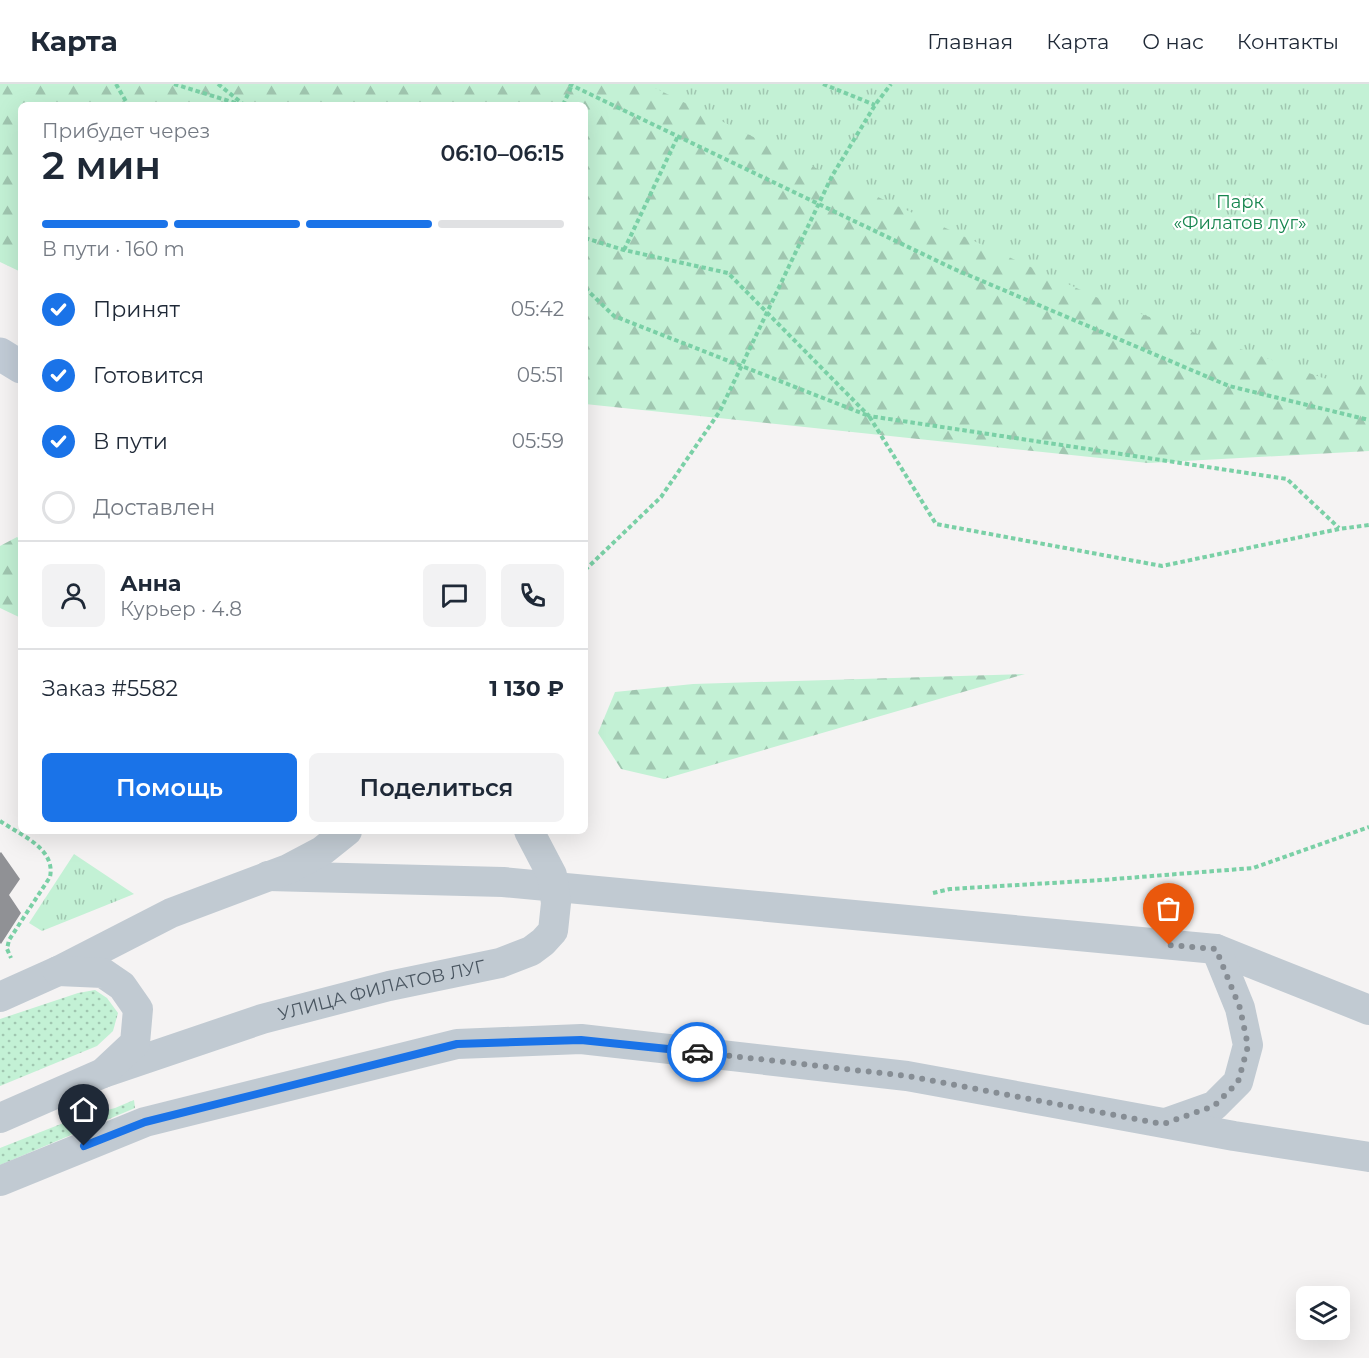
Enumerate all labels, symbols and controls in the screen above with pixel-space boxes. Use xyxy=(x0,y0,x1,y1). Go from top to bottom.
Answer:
text: Карта xyxy=(30,24,118,58)
text: Главная xyxy=(927,29,1013,54)
text: Карта xyxy=(1046,29,1109,54)
text: О нас xyxy=(1142,29,1204,54)
text: Контакты xyxy=(1237,29,1339,54)
text: Прибудет через xyxy=(42,119,210,143)
text: 06:10–06:15 xyxy=(440,140,564,167)
text: 2 мин xyxy=(42,141,161,189)
park label: Парк «Филатов луг» xyxy=(1173,191,1307,234)
text: В пути · 160 m xyxy=(42,237,185,261)
icon: check xyxy=(42,293,75,326)
text: Принят xyxy=(93,296,180,323)
text: 05:42 xyxy=(511,297,564,321)
icon: check xyxy=(42,359,75,392)
text: Готовится xyxy=(93,362,204,389)
text: 05:51 xyxy=(517,363,564,387)
icon: check xyxy=(42,425,75,458)
text: В пути xyxy=(93,428,168,455)
text: 05:59 xyxy=(512,429,564,453)
text: Доставлен xyxy=(93,494,215,521)
button: person xyxy=(42,564,105,627)
button: chat xyxy=(423,564,486,627)
button: phone xyxy=(501,564,564,627)
text: Анна xyxy=(120,570,181,597)
text: Курьер · 4.8 xyxy=(120,597,242,621)
text: Заказ #5582 xyxy=(42,675,178,702)
text: 1 130 ₽ xyxy=(489,675,564,702)
button: Помощь xyxy=(42,753,297,822)
button: Поделиться xyxy=(309,753,564,822)
pin xyxy=(1143,883,1194,945)
icon: bag xyxy=(1152,892,1185,925)
street label: УЛИЦА ФИЛАТОВ ЛУГ xyxy=(276,955,488,1025)
courier xyxy=(667,1022,727,1082)
icon: car xyxy=(681,1036,714,1069)
pin xyxy=(58,1084,109,1146)
icon: home xyxy=(67,1093,100,1126)
map controls xyxy=(1296,1286,1350,1340)
button: layers xyxy=(1296,1286,1350,1340)

